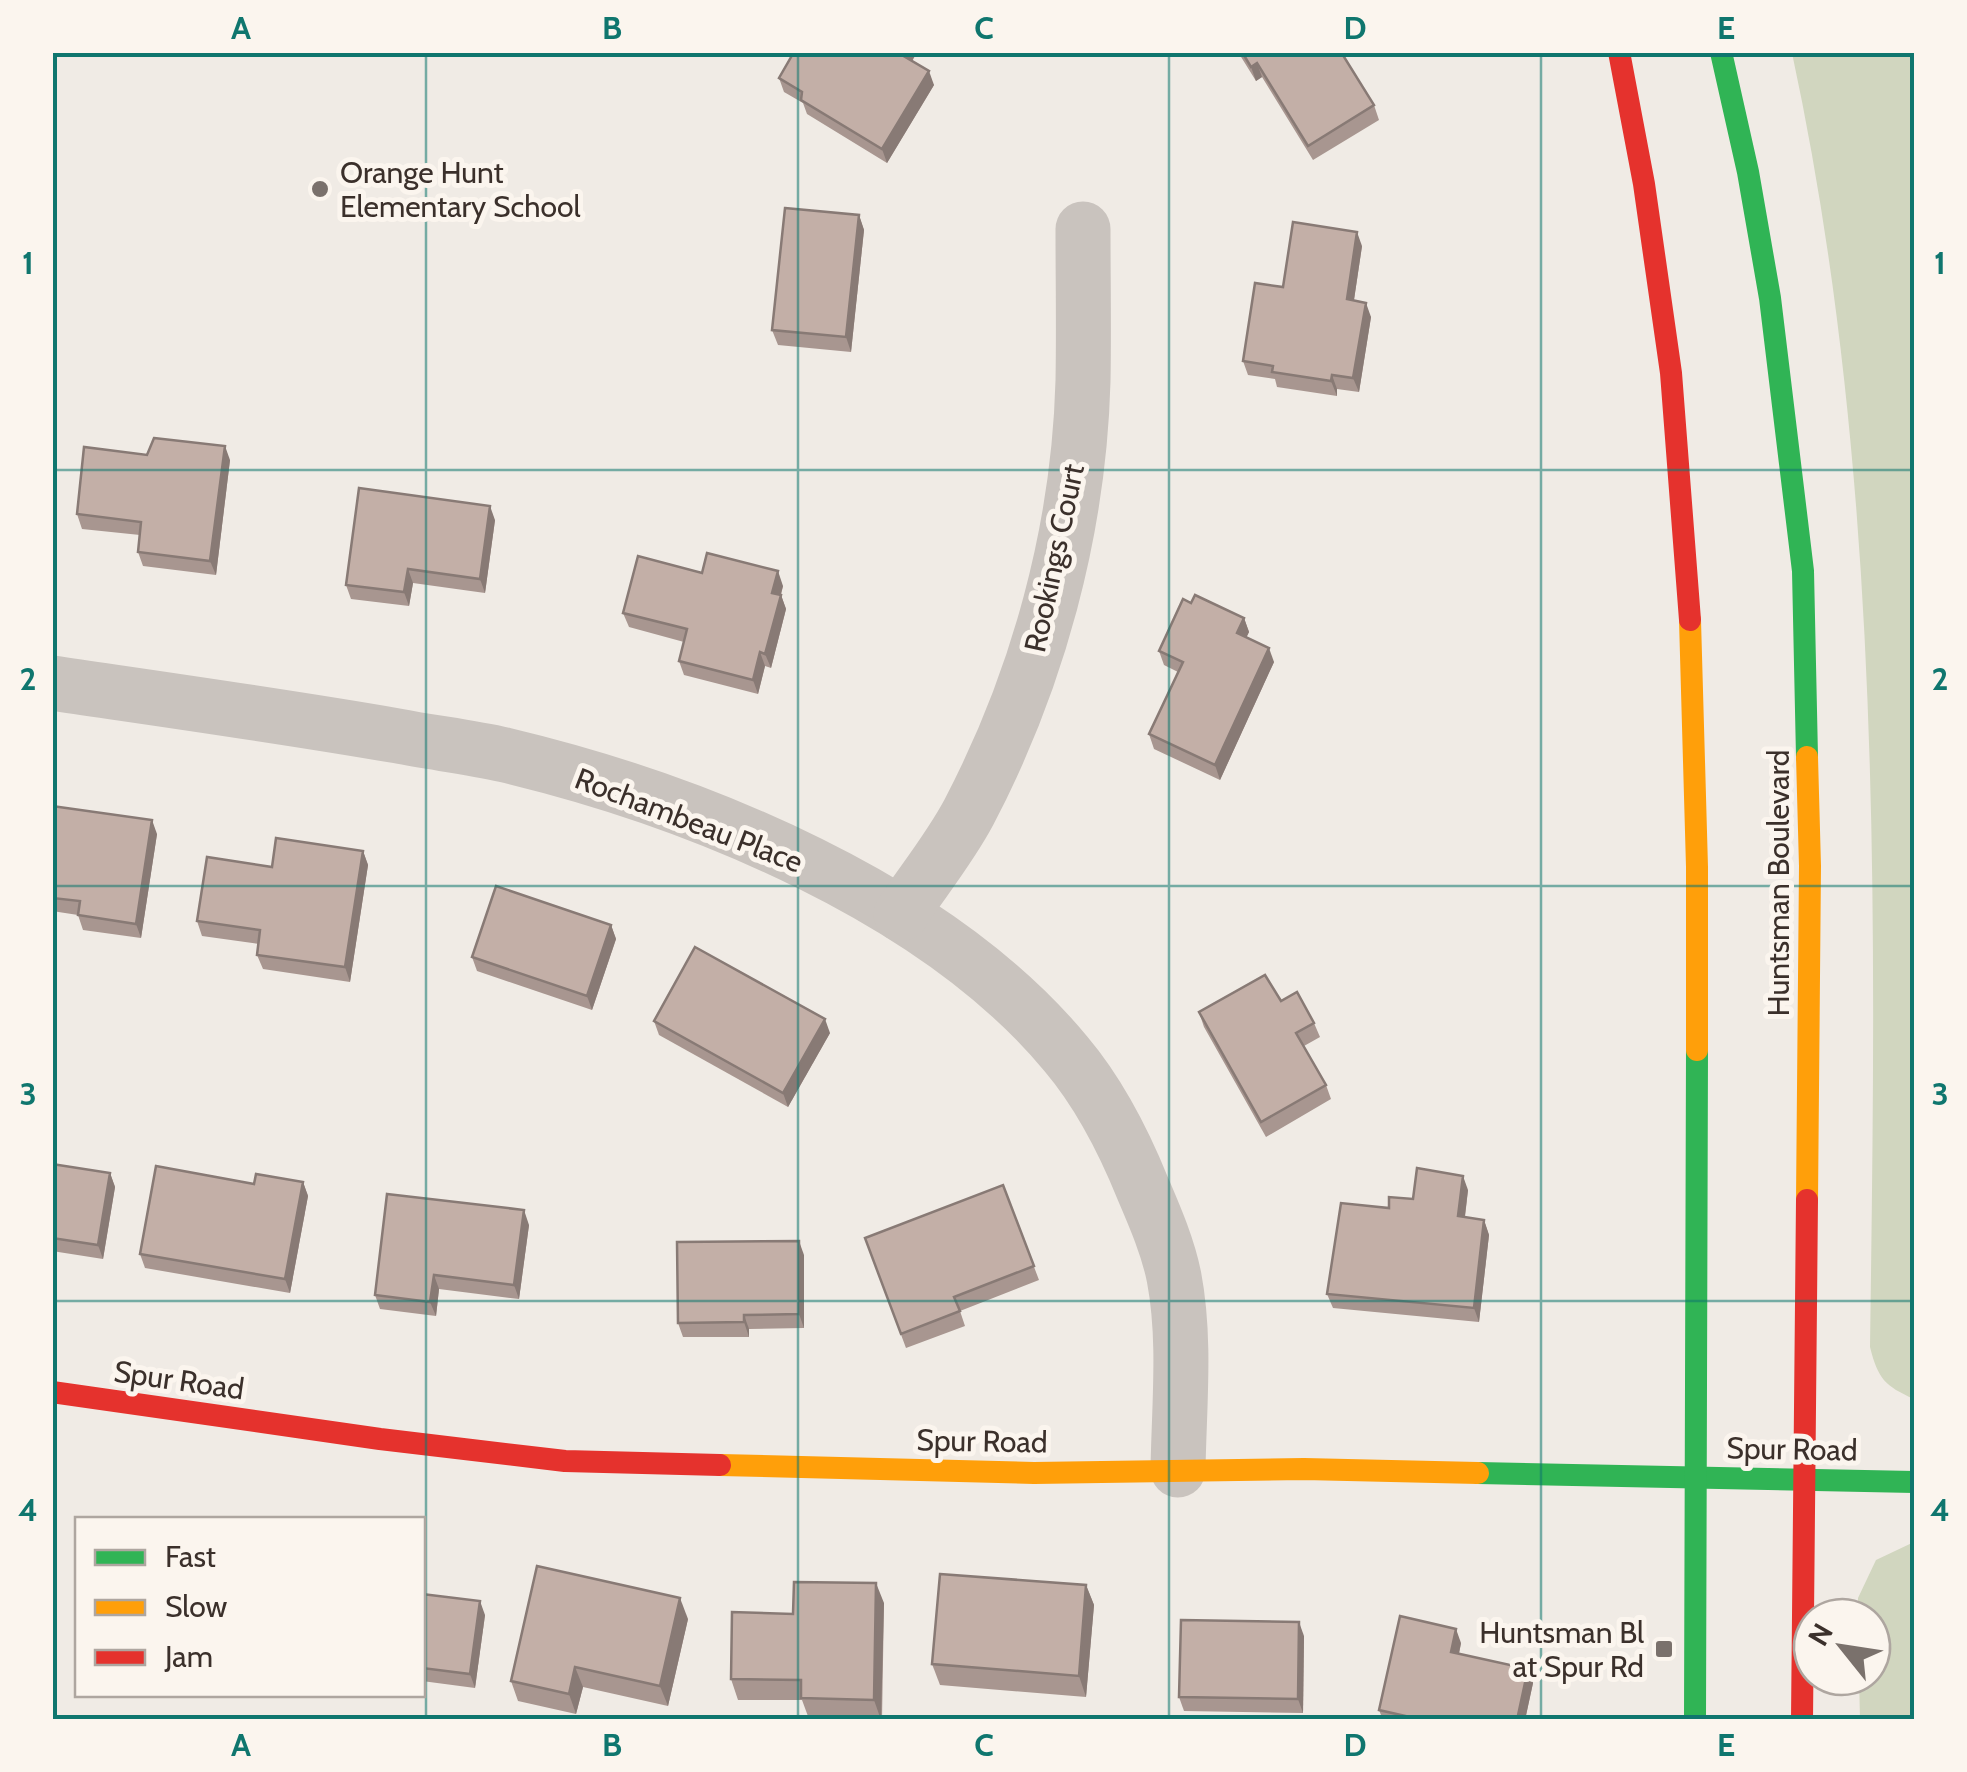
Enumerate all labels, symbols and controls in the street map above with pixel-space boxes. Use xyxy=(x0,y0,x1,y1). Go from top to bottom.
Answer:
text: A xyxy=(231,8,251,47)
text: B xyxy=(602,8,622,47)
text: C xyxy=(974,8,994,47)
text: D xyxy=(1343,8,1367,47)
text: E xyxy=(1717,8,1735,47)
place label: Orange Hunt Elementary School xyxy=(340,154,580,225)
marker: Orange Hunt Elementary School xyxy=(309,178,331,200)
text: 1 xyxy=(22,243,34,282)
text: 1 xyxy=(1934,243,1946,282)
street label: Rookings Court xyxy=(1016,461,1092,655)
text: 2 xyxy=(20,659,36,698)
text: 2 xyxy=(1932,659,1948,698)
street label: Huntsman Boulevard xyxy=(1760,750,1797,1016)
street label: Rochambeau Place xyxy=(570,760,808,880)
text: 3 xyxy=(19,1074,37,1113)
text: 3 xyxy=(1931,1074,1949,1113)
street label: Spur Road xyxy=(112,1353,246,1407)
street label: Spur Road xyxy=(916,1421,1048,1461)
street label: Spur Road xyxy=(1726,1429,1858,1469)
text: 4 xyxy=(18,1490,38,1529)
text: 4 xyxy=(1930,1490,1950,1529)
legend xyxy=(75,1517,425,1697)
text: Fast xyxy=(165,1538,216,1575)
text: Slow xyxy=(165,1588,228,1625)
north arrow xyxy=(1792,1597,1892,1697)
place label: Huntsman Bl at Spur Rd xyxy=(1479,1614,1644,1685)
text: N xyxy=(1801,1617,1840,1652)
text: Jam xyxy=(164,1638,213,1675)
marker: Huntsman Bl at Spur Rd xyxy=(1653,1638,1675,1660)
text: A xyxy=(231,1725,251,1764)
text: B xyxy=(602,1725,622,1764)
text: C xyxy=(974,1725,994,1764)
text: D xyxy=(1343,1725,1367,1764)
text: E xyxy=(1717,1725,1735,1764)

